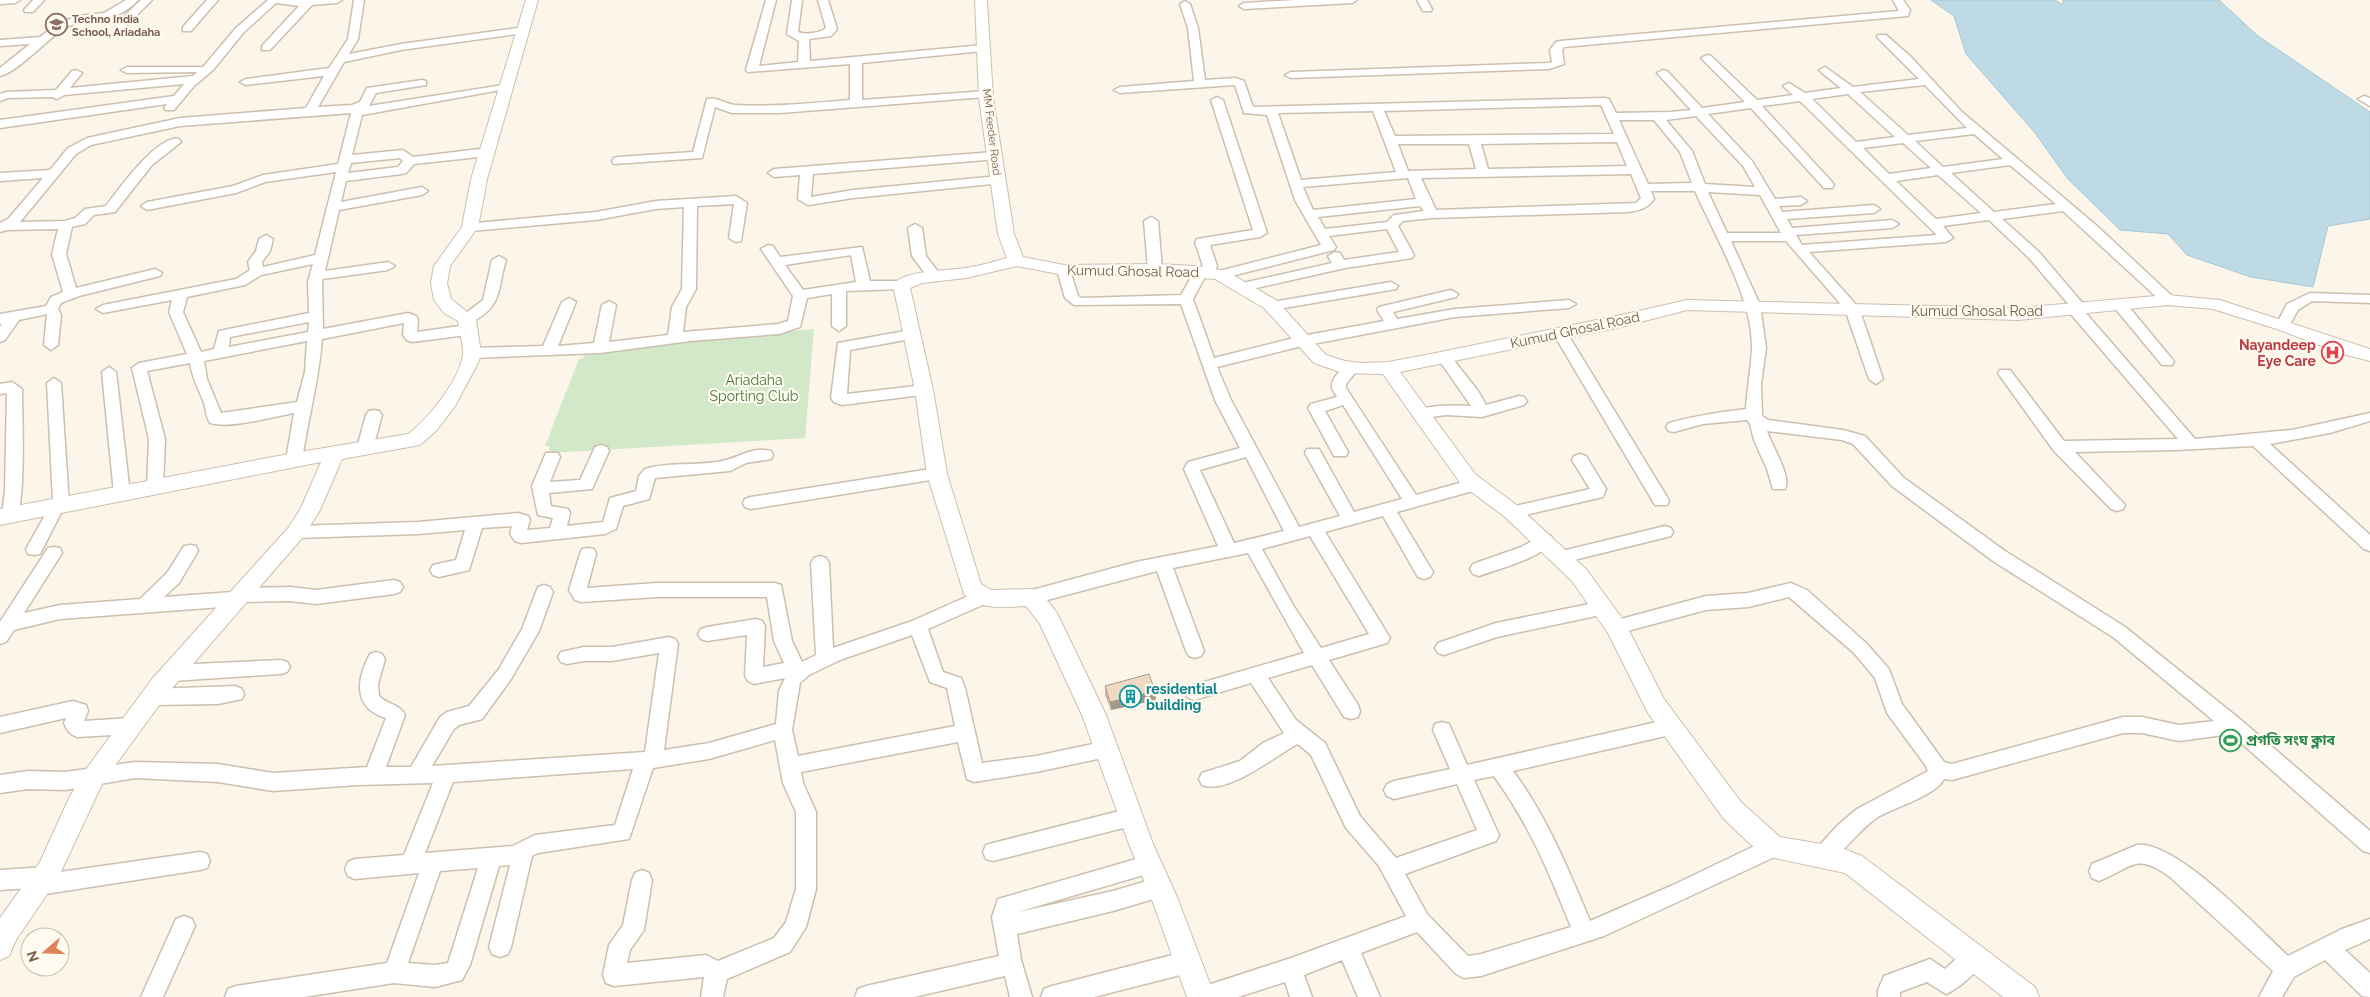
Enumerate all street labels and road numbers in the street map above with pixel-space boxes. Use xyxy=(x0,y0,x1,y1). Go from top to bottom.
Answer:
street label: MM Feeder Road xyxy=(980,88,1003,176)
street label: Kumud Ghosal Road xyxy=(1067,262,1199,280)
street label: Kumud Ghosal Road xyxy=(1911,303,2043,319)
street label: Kumud Ghosal Road xyxy=(1509,308,1641,352)

